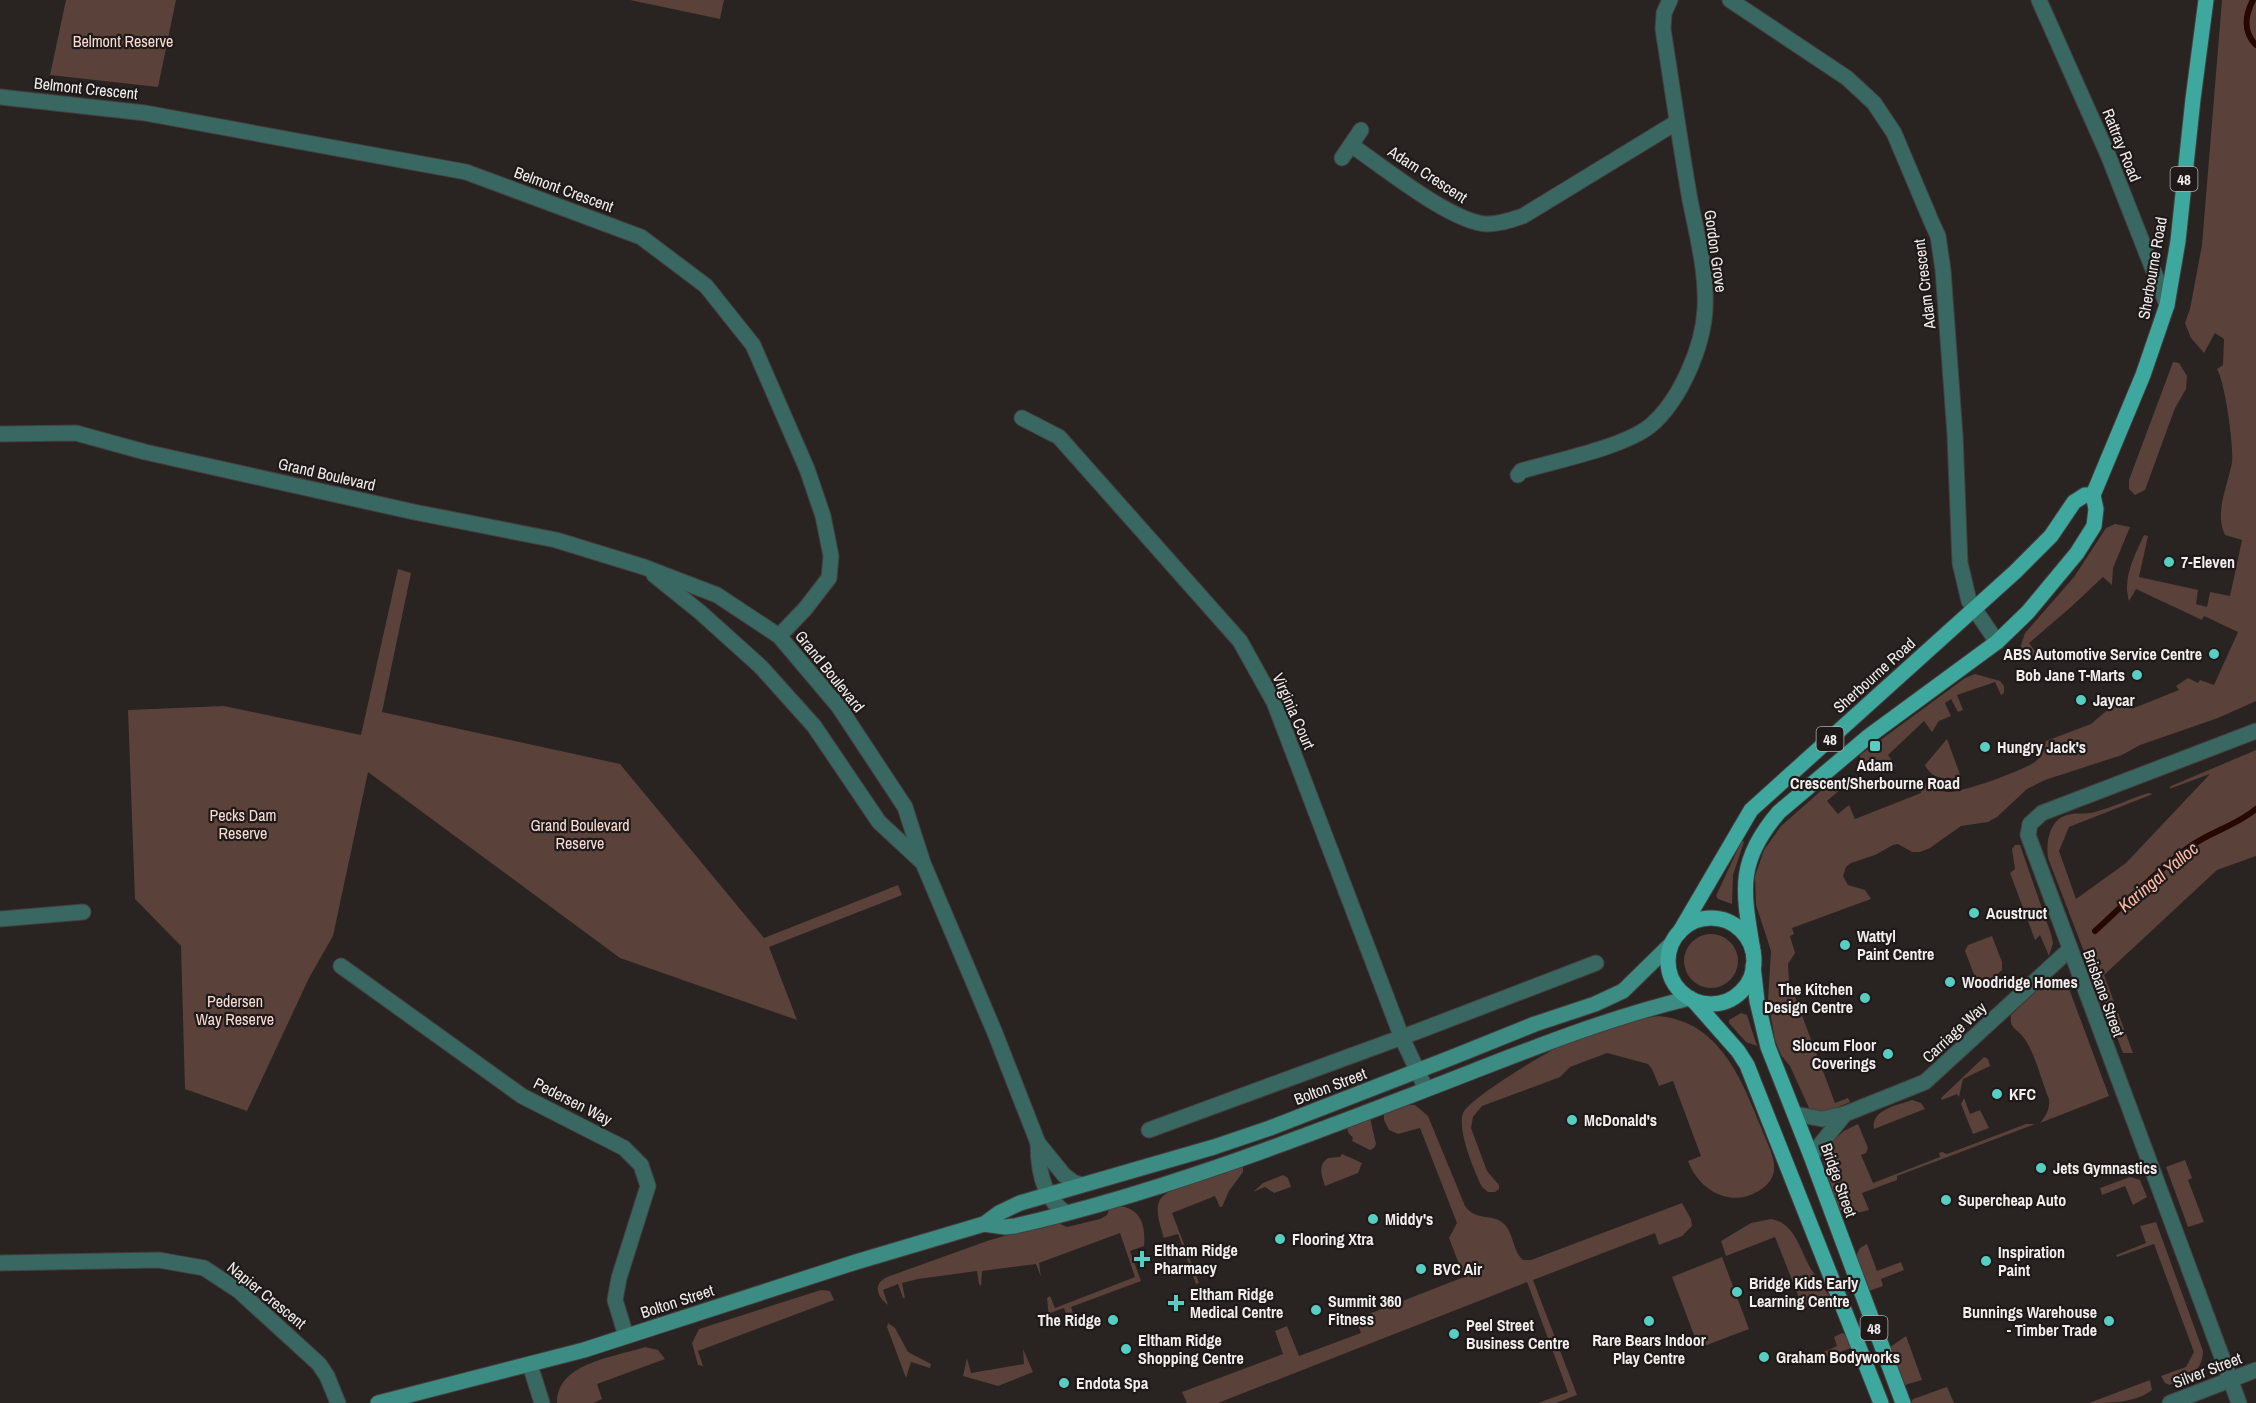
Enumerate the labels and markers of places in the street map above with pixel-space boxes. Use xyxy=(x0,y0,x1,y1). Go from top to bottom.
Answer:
place label: 7-Eleven xyxy=(2181,551,2235,573)
marker: 7-Eleven xyxy=(2162,555,2176,569)
place label: ABS Automotive Service Centre xyxy=(2003,643,2202,665)
marker: ABS Automotive Service Centre xyxy=(2207,647,2221,661)
place label: Bob Jane T-Marts xyxy=(2016,664,2125,686)
marker: Bob Jane T-Marts xyxy=(2130,668,2144,682)
place label: Jaycar xyxy=(2093,689,2135,711)
marker: Jaycar xyxy=(2074,693,2088,707)
place label: Hungry Jack's xyxy=(1997,736,2086,758)
marker: Adam Crescent/Sherbourne Road xyxy=(1868,739,1882,753)
marker: Hungry Jack's xyxy=(1978,740,1992,754)
place label: Adam Crescent/Sherbourne Road xyxy=(1790,754,1960,794)
place label: Acustruct xyxy=(1986,902,2048,924)
marker: Acustruct xyxy=(1967,906,1981,920)
place label: Wattyl Paint Centre xyxy=(1857,925,1934,965)
marker: Wattyl Paint Centre xyxy=(1838,938,1852,952)
place label: Woodridge Homes xyxy=(1962,971,2078,993)
marker: Woodridge Homes xyxy=(1943,975,1957,989)
place label: The Kitchen Design Centre xyxy=(1764,978,1853,1018)
marker: The Kitchen Design Centre xyxy=(1858,991,1872,1005)
place label: Slocum Floor Coverings xyxy=(1792,1034,1877,1074)
marker: Slocum Floor Coverings xyxy=(1881,1047,1895,1061)
place label: KFC xyxy=(2009,1083,2036,1105)
marker: KFC xyxy=(1990,1087,2004,1101)
place label: McDonald's xyxy=(1584,1109,1657,1131)
marker: McDonald's xyxy=(1565,1113,1579,1127)
place label: Jets Gymnastics xyxy=(2053,1157,2157,1179)
marker: Jets Gymnastics xyxy=(2034,1161,2048,1175)
place label: Supercheap Auto xyxy=(1958,1189,2066,1211)
marker: Supercheap Auto xyxy=(1939,1193,1953,1207)
place label: Middy's xyxy=(1385,1208,1433,1230)
marker: Middy's xyxy=(1366,1212,1380,1226)
place label: Flooring Xtra xyxy=(1292,1228,1374,1250)
marker: Flooring Xtra xyxy=(1273,1232,1287,1246)
place label: Eltham Ridge Pharmacy xyxy=(1154,1239,1238,1279)
place label: Inspiration Paint xyxy=(1998,1241,2065,1281)
marker: Eltham Ridge Pharmacy xyxy=(1135,1252,1149,1266)
marker: Inspiration Paint xyxy=(1979,1254,1993,1268)
place label: BVC Air xyxy=(1433,1258,1483,1280)
marker: BVC Air xyxy=(1414,1262,1428,1276)
place label: Bridge Kids Early Learning Centre xyxy=(1749,1272,1859,1312)
place label: Eltham Ridge Medical Centre xyxy=(1190,1283,1283,1323)
marker: Bridge Kids Early Learning Centre xyxy=(1730,1285,1744,1299)
place label: Summit 360 Fitness xyxy=(1328,1290,1402,1330)
marker: Eltham Ridge Medical Centre xyxy=(1167,1294,1185,1312)
place label: Bunnings Warehouse - Timber Trade xyxy=(1963,1301,2097,1341)
marker: Summit 360 Fitness xyxy=(1309,1303,1323,1317)
place label: The Ridge xyxy=(1038,1309,1101,1331)
marker: The Ridge xyxy=(1106,1313,1120,1327)
place label: Peel Street Business Centre xyxy=(1466,1314,1570,1354)
marker: Rare Bears Indoor Play Centre xyxy=(1642,1314,1656,1328)
marker: Bunnings Warehouse - Timber Trade xyxy=(2102,1314,2116,1328)
marker: Peel Street Business Centre xyxy=(1447,1327,1461,1341)
place label: Eltham Ridge Shopping Centre xyxy=(1138,1329,1244,1369)
place label: Rare Bears Indoor Play Centre xyxy=(1592,1329,1707,1369)
marker: Eltham Ridge Shopping Centre xyxy=(1119,1342,1133,1356)
place label: Graham Bodyworks xyxy=(1776,1346,1900,1368)
marker: Graham Bodyworks xyxy=(1757,1350,1771,1364)
place label: Endota Spa xyxy=(1076,1372,1149,1394)
marker: Endota Spa xyxy=(1057,1376,1071,1390)

